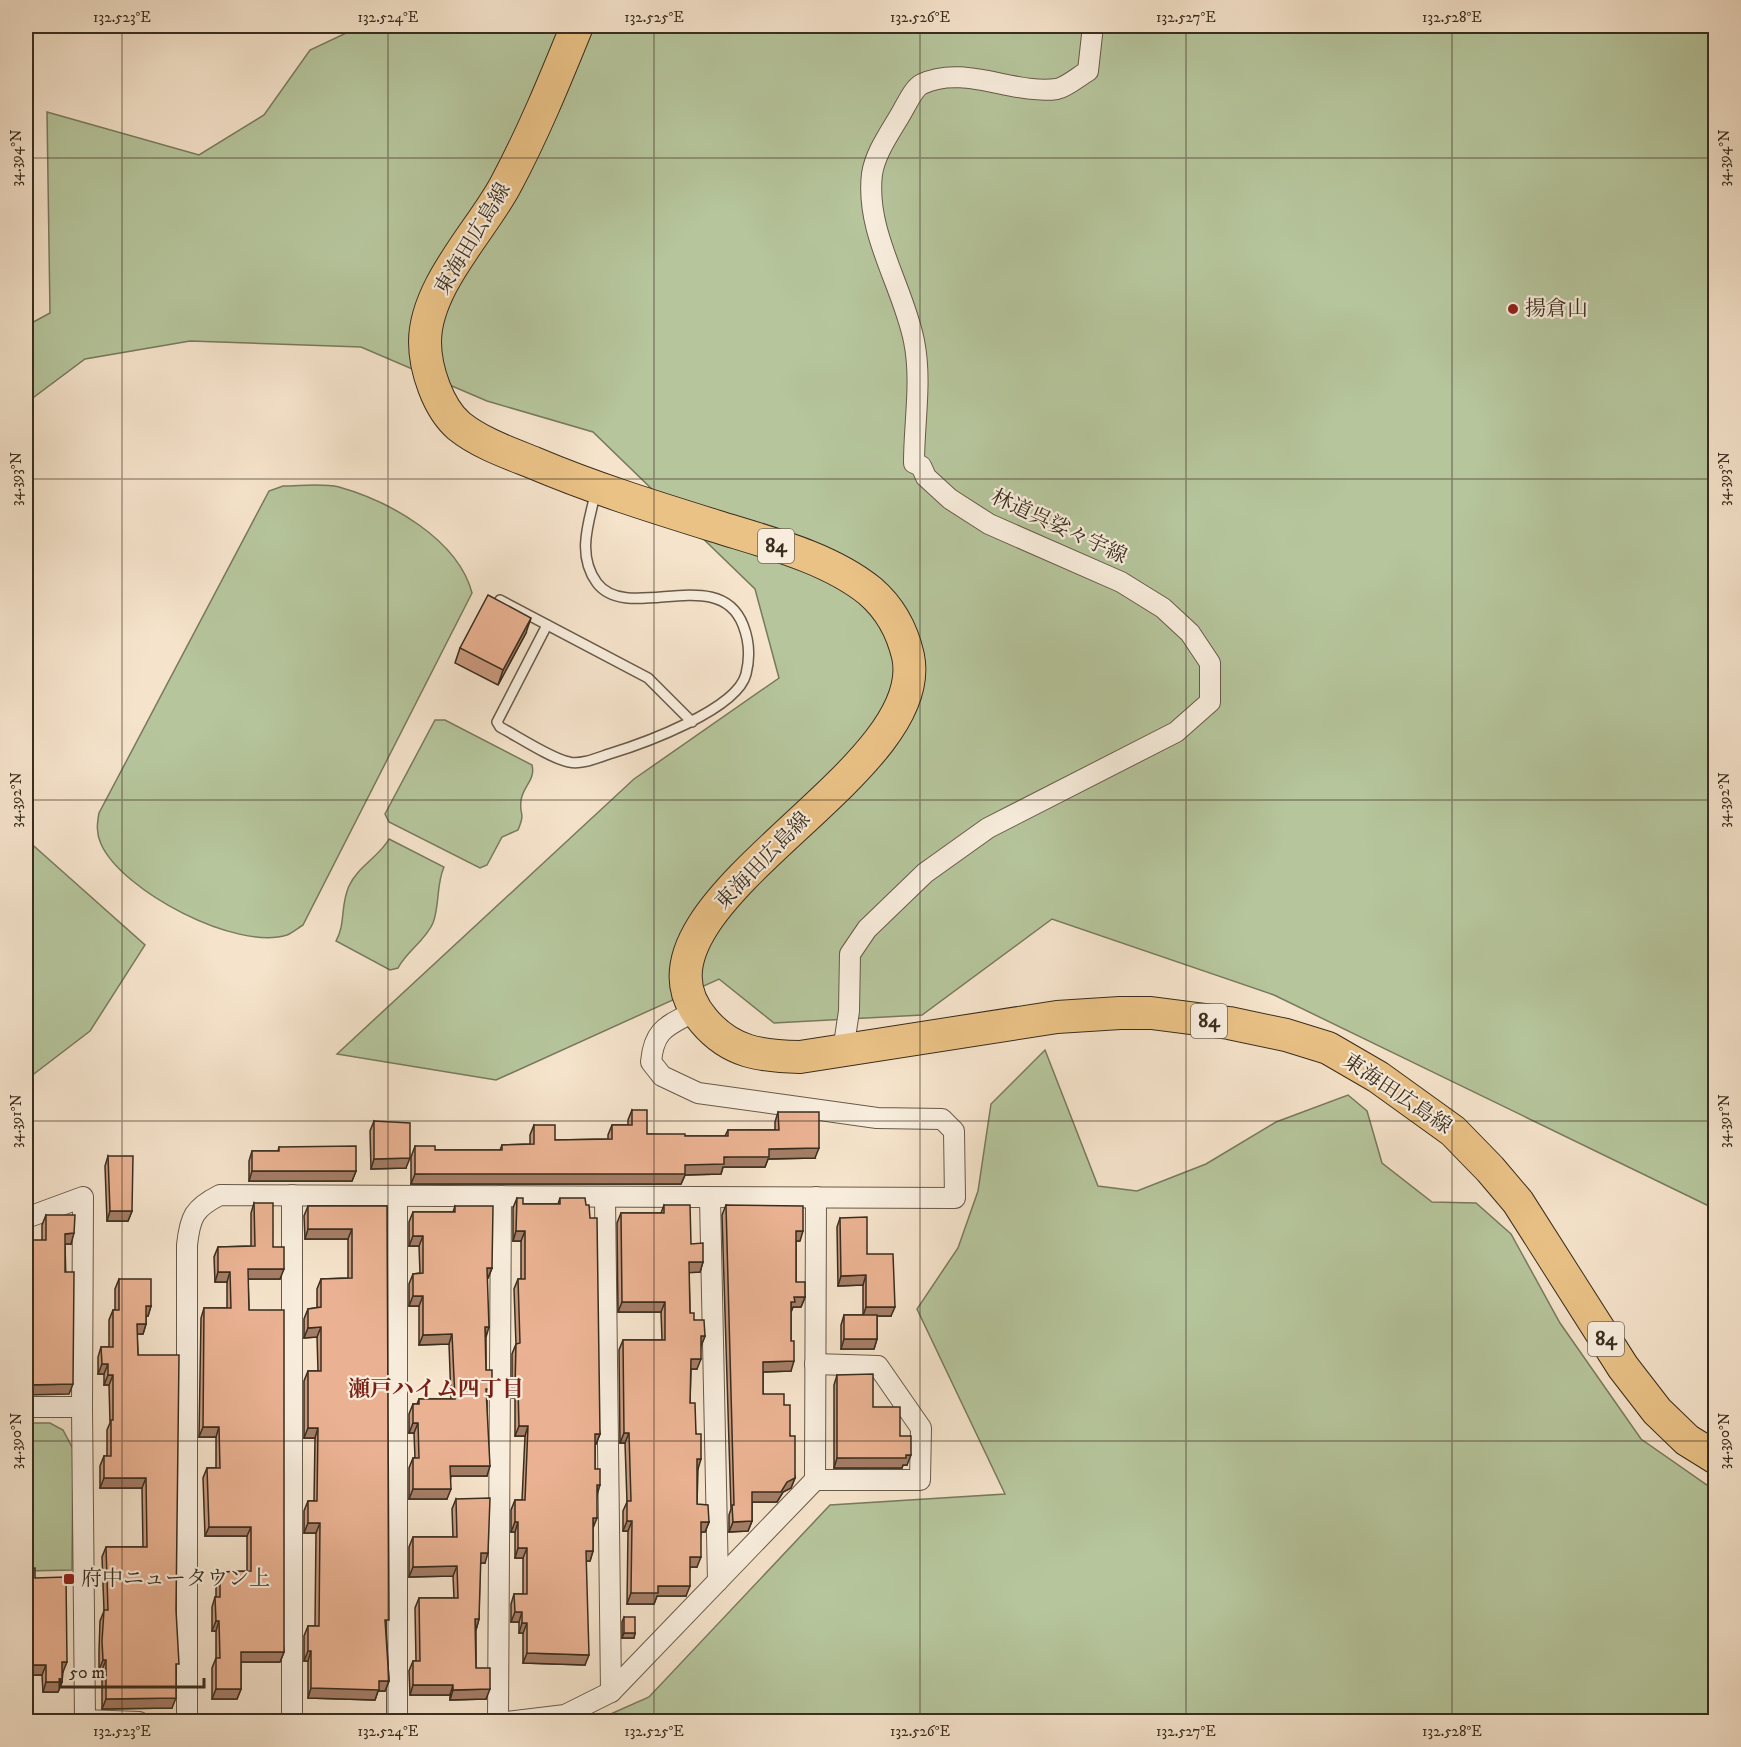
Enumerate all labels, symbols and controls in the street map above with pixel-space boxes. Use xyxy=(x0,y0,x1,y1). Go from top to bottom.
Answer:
text: 132.523°E xyxy=(93,8,151,27)
text: 132.524°E xyxy=(358,8,419,27)
text: 132.525°E xyxy=(624,8,684,27)
text: 132.526°E xyxy=(890,8,950,27)
text: 132.527°E xyxy=(1156,8,1216,27)
text: 132.528°E xyxy=(1422,8,1482,27)
text: 34.394°N xyxy=(7,130,26,186)
text: 34.394°N xyxy=(1715,130,1734,186)
street label: 東海田広島線 xyxy=(429,178,517,300)
place label: 揚倉山 xyxy=(1525,296,1588,322)
marker: 揚倉山 xyxy=(1506,302,1520,316)
text: 34.393°N xyxy=(7,452,26,506)
text: 34.393°N xyxy=(1715,452,1734,506)
street label: 林道呉娑々宇線 xyxy=(987,484,1131,570)
road number: 84 xyxy=(758,529,794,563)
text: 34.392°N xyxy=(7,772,26,828)
text: 34.392°N xyxy=(1715,772,1734,828)
street label: 東海田広島線 xyxy=(710,807,816,915)
road number: 84 xyxy=(1191,1004,1227,1038)
street label: 東海田広島線 xyxy=(1338,1048,1456,1140)
text: 34.391°N xyxy=(7,1094,26,1148)
text: 34.391°N xyxy=(1715,1094,1734,1148)
road number: 84 xyxy=(1588,1322,1624,1356)
district label: 瀬戸ハイム四丁目 xyxy=(348,1376,524,1403)
text: 34.390°N xyxy=(7,1413,26,1469)
text: 34.390°N xyxy=(1715,1413,1734,1469)
place label: 府中ニュータウン上 xyxy=(81,1566,270,1592)
marker: 府中ニュータウン上 xyxy=(62,1572,76,1586)
scale bar xyxy=(60,1651,204,1689)
text: 50 m xyxy=(69,1662,105,1684)
text: 132.523°E xyxy=(93,1722,151,1741)
text: 132.524°E xyxy=(358,1722,419,1741)
text: 132.525°E xyxy=(624,1722,684,1741)
text: 132.526°E xyxy=(890,1722,950,1741)
text: 132.527°E xyxy=(1156,1722,1216,1741)
text: 132.528°E xyxy=(1422,1722,1482,1741)

